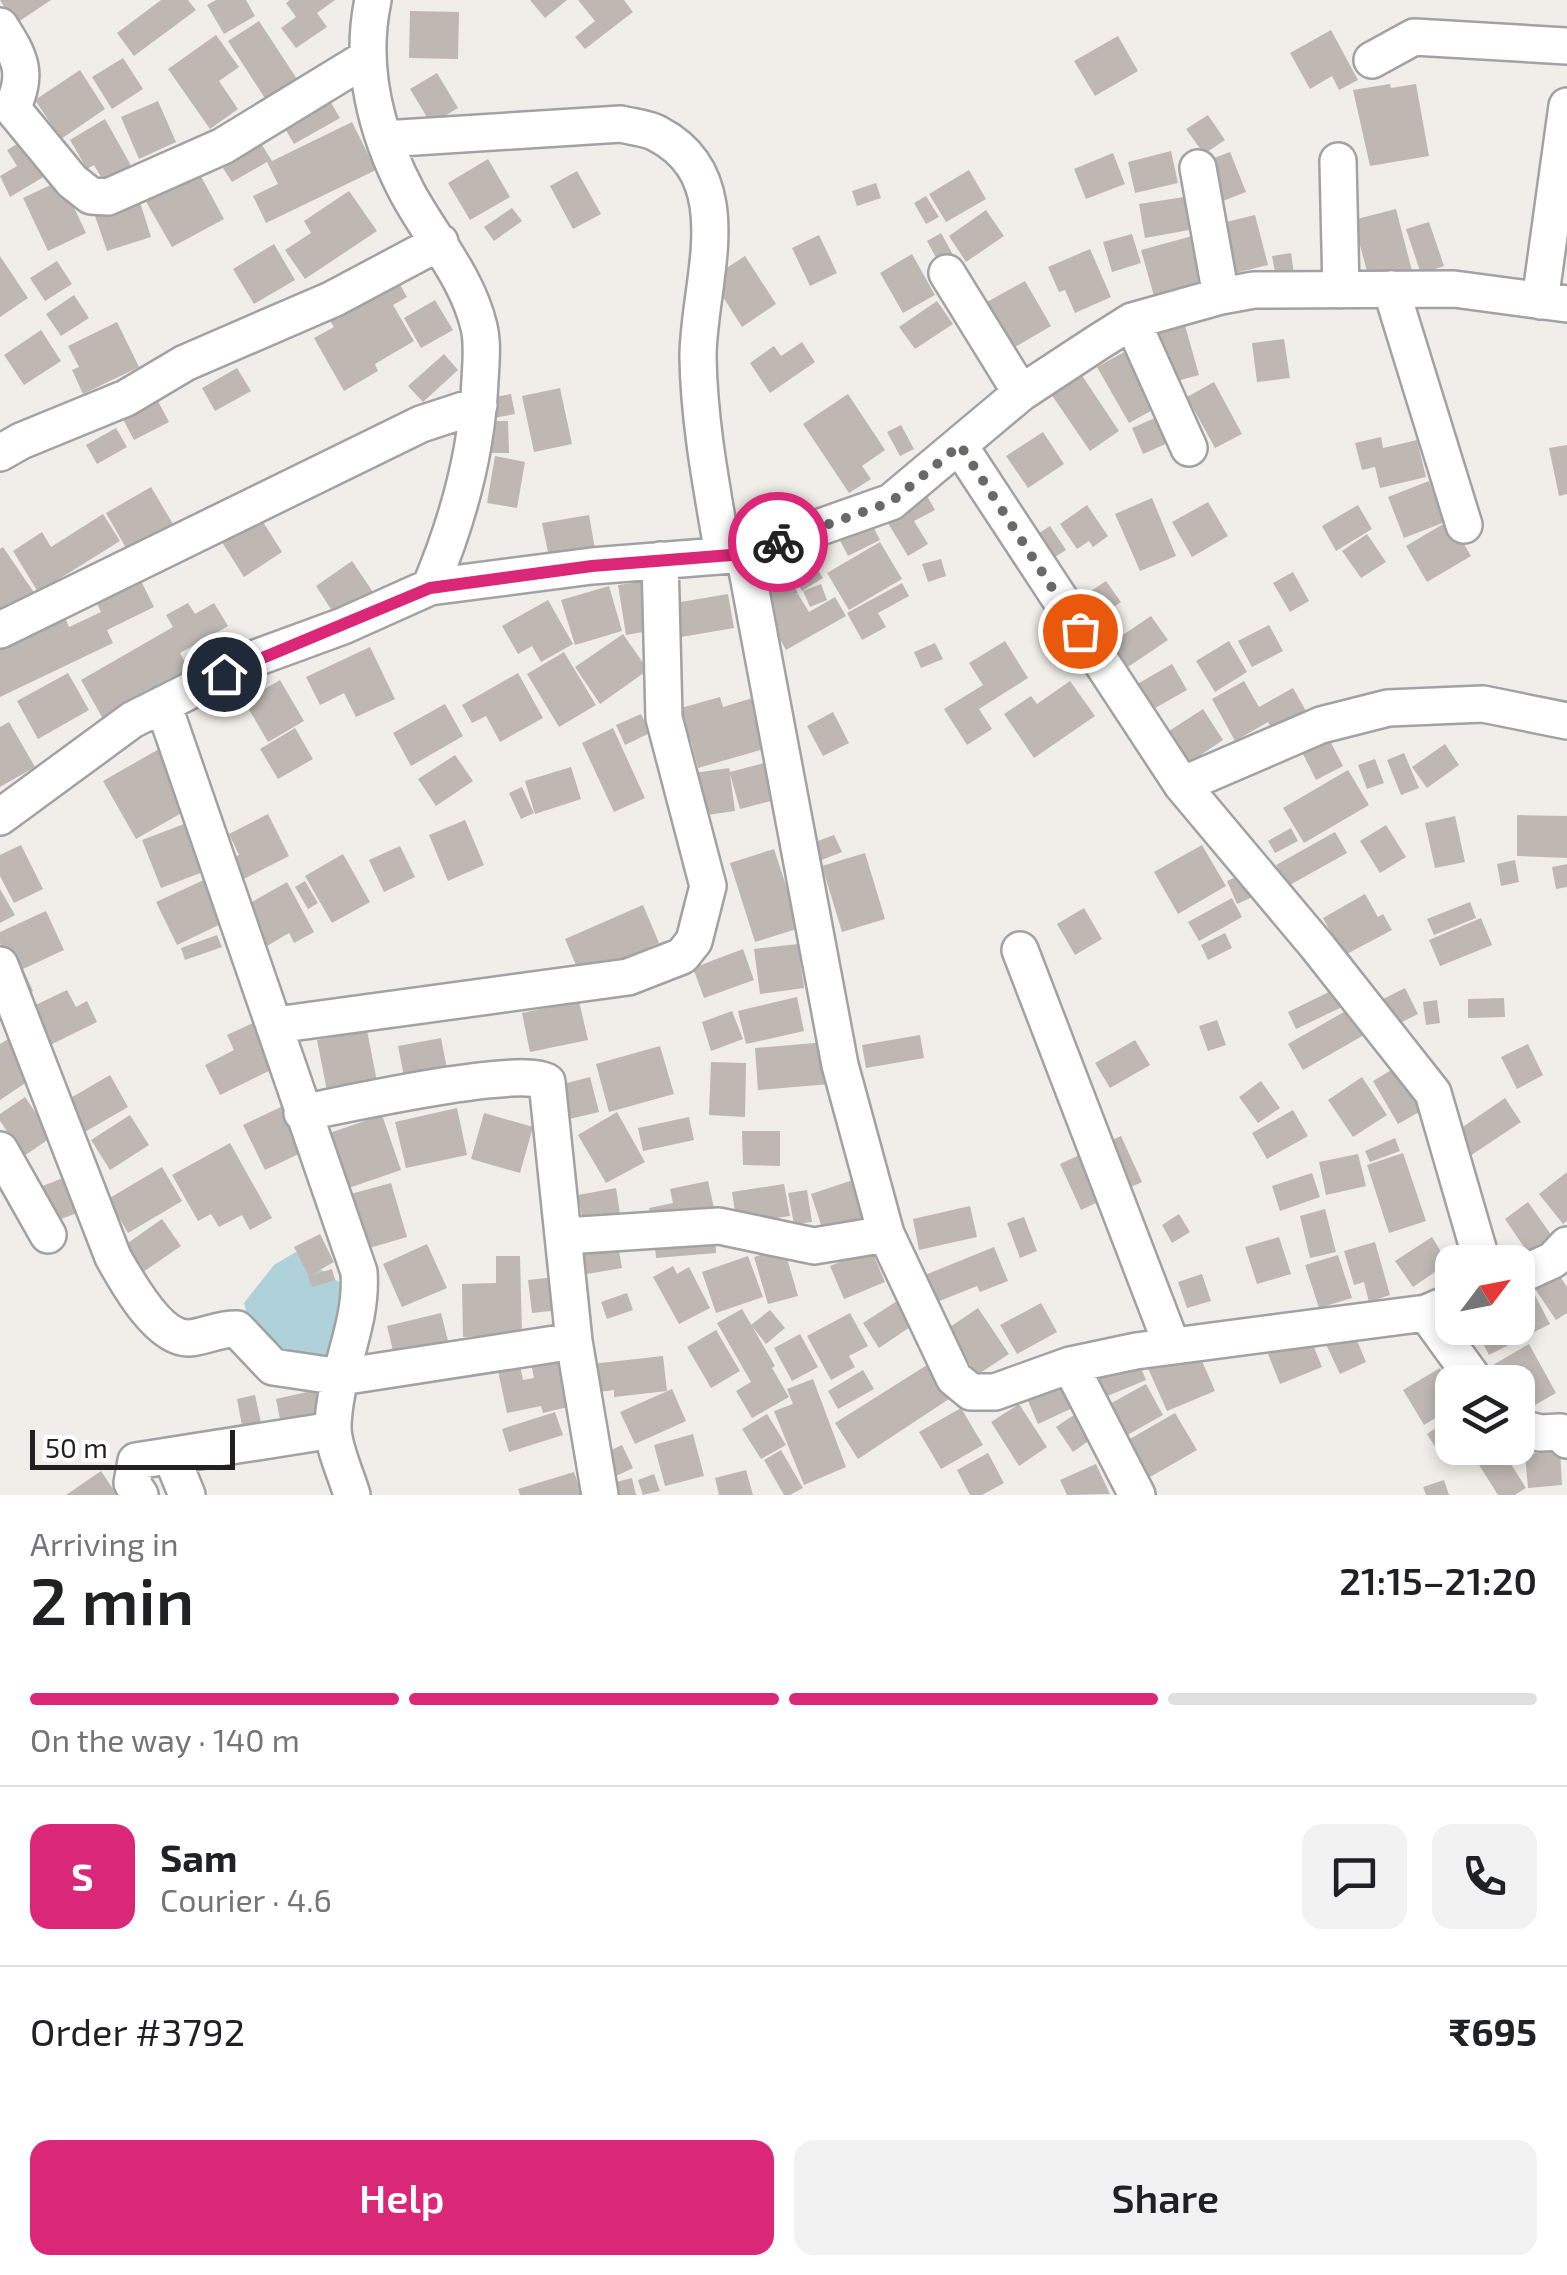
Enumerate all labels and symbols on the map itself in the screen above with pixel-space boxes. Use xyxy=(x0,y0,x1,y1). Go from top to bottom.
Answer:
courier xyxy=(728,492,828,592)
pin xyxy=(1038,589,1123,674)
pin xyxy=(182,632,267,717)
north arrow xyxy=(1435,1245,1535,1345)
scale bar xyxy=(30,1425,235,1470)

